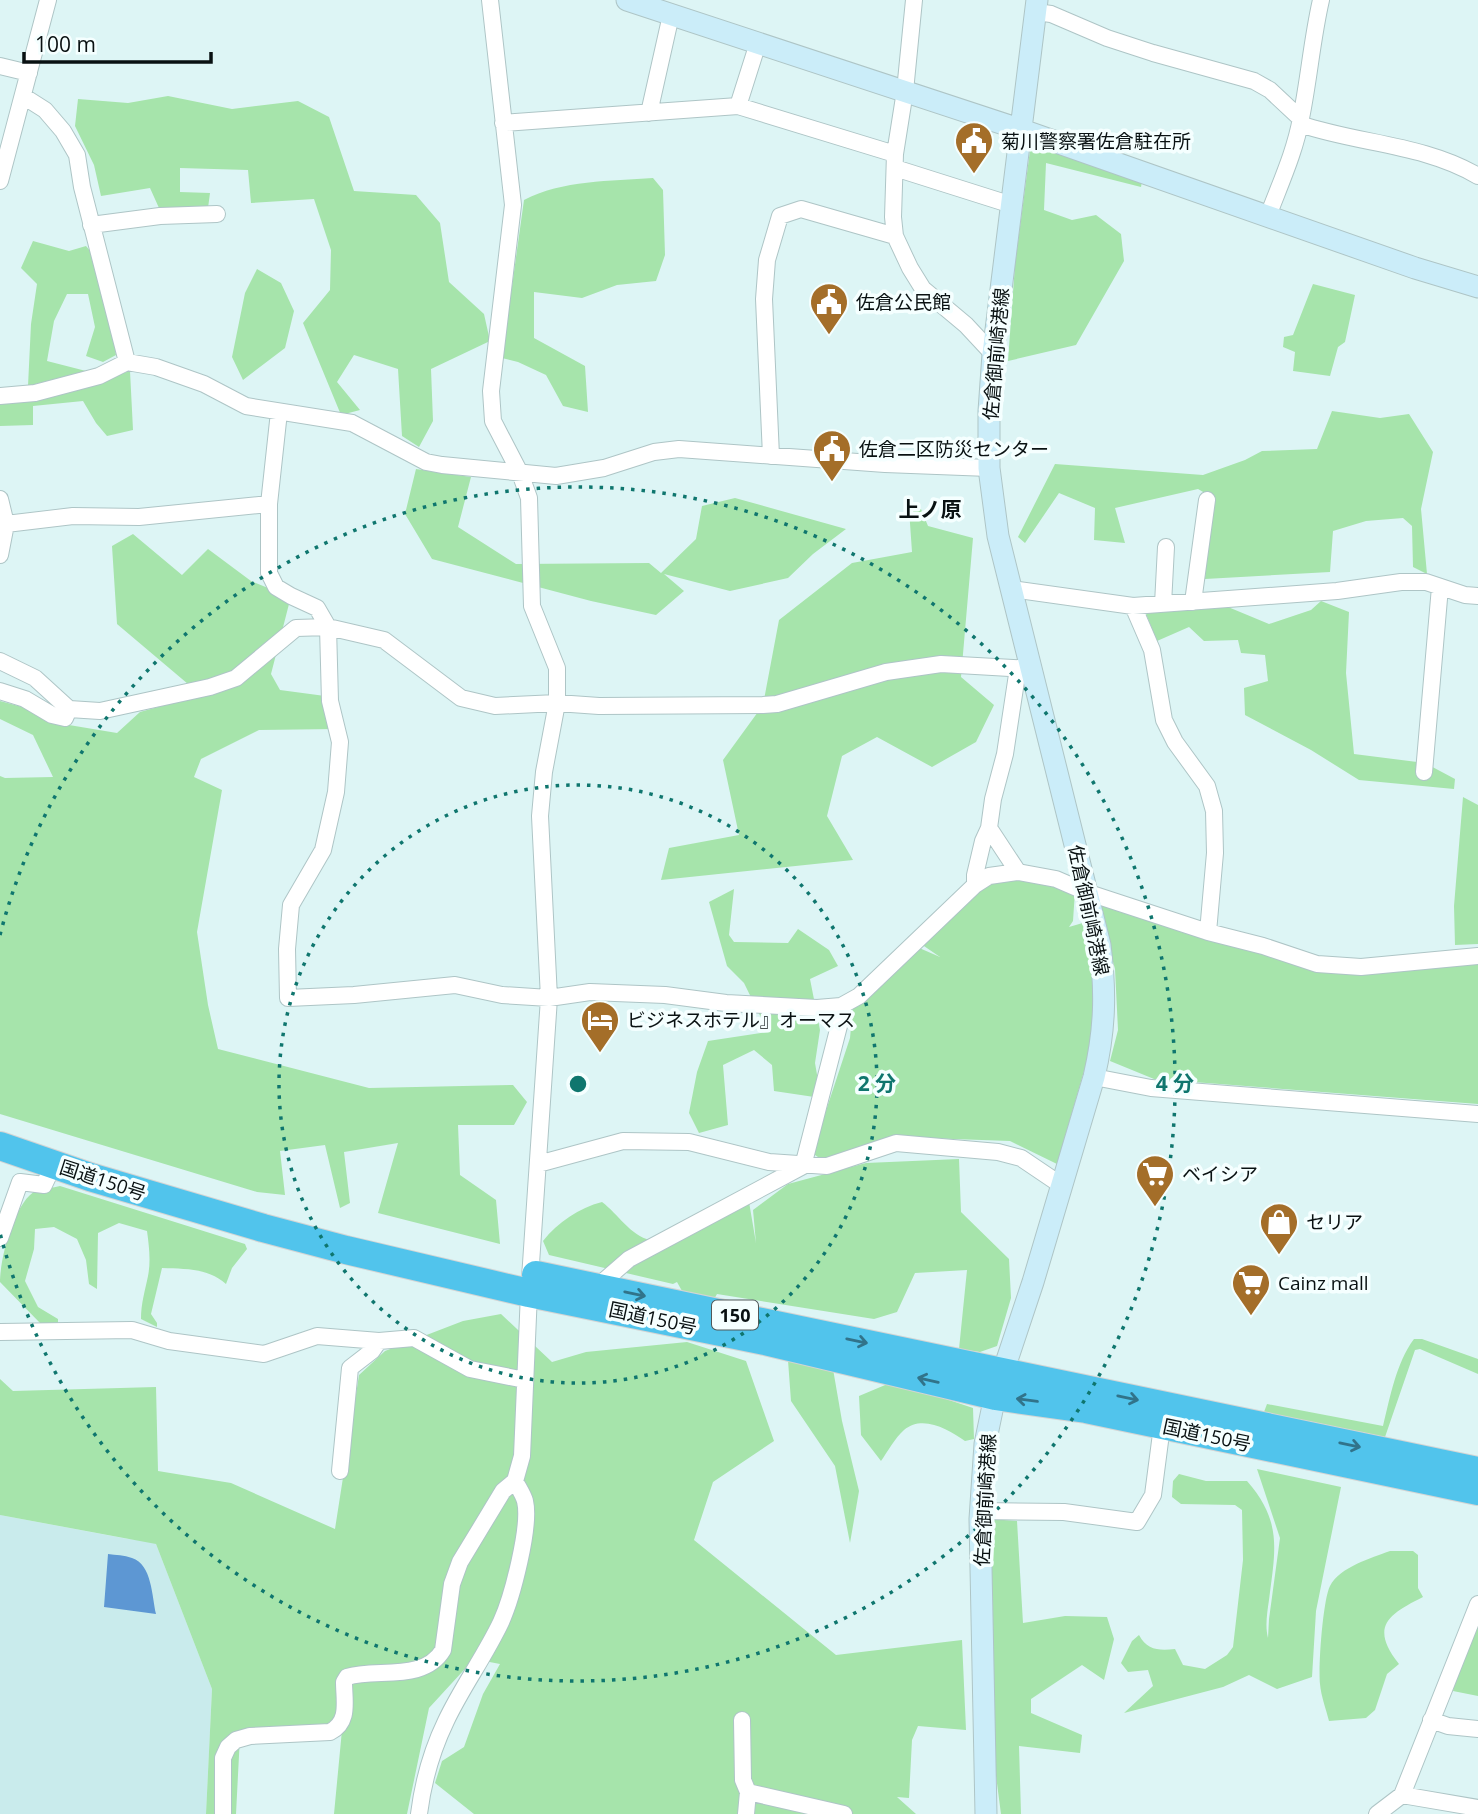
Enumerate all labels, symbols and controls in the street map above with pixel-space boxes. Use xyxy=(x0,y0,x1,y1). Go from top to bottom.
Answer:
scale bar xyxy=(24,21,212,65)
text: 100 m xyxy=(35,30,96,58)
public building icon: 菊川警察署佐倉駐在所 xyxy=(953,120,995,175)
place label: 菊川警察署佐倉駐在所 xyxy=(1001,128,1191,154)
public building icon: 佐倉公民館 xyxy=(808,281,850,336)
street label: 佐倉御前崎港線 xyxy=(977,287,1015,421)
place label: 佐倉公民館 xyxy=(856,289,951,315)
public building icon: 佐倉二区防災センター xyxy=(811,428,853,483)
place label: 佐倉二区防災センター xyxy=(859,436,1049,462)
district label: 上ノ原 xyxy=(899,495,962,523)
street label: 佐倉御前崎港線 xyxy=(1062,842,1116,978)
hotel icon: ビジネスホテル』オーマス xyxy=(579,999,621,1054)
place label: ビジネスホテル』オーマス xyxy=(627,1007,855,1033)
text: 2 分 xyxy=(858,1069,896,1097)
text: 4 分 xyxy=(1156,1069,1194,1097)
centre of rings xyxy=(566,1072,590,1096)
supermarket icon: ベイシア xyxy=(1134,1153,1176,1208)
street label: 国道150号 xyxy=(56,1154,150,1206)
place label: ベイシア xyxy=(1182,1161,1258,1187)
shop icon: セリア xyxy=(1258,1201,1300,1256)
place label: セリア xyxy=(1306,1209,1363,1235)
supermarket icon: Cainz mall xyxy=(1230,1262,1272,1317)
place label: Cainz mall xyxy=(1278,1270,1369,1296)
one-way arrow xyxy=(623,1288,646,1301)
street label: 国道150号 xyxy=(606,1296,700,1340)
road number: 150 xyxy=(712,1300,758,1330)
one-way arrow xyxy=(845,1335,868,1349)
one-way arrow xyxy=(917,1373,940,1386)
one-way arrow xyxy=(1116,1391,1139,1405)
one-way arrow xyxy=(1016,1394,1039,1407)
street label: 国道150号 xyxy=(1160,1413,1254,1457)
street label: 佐倉御前崎港線 xyxy=(969,1433,1001,1567)
one-way arrow xyxy=(1338,1439,1361,1453)

